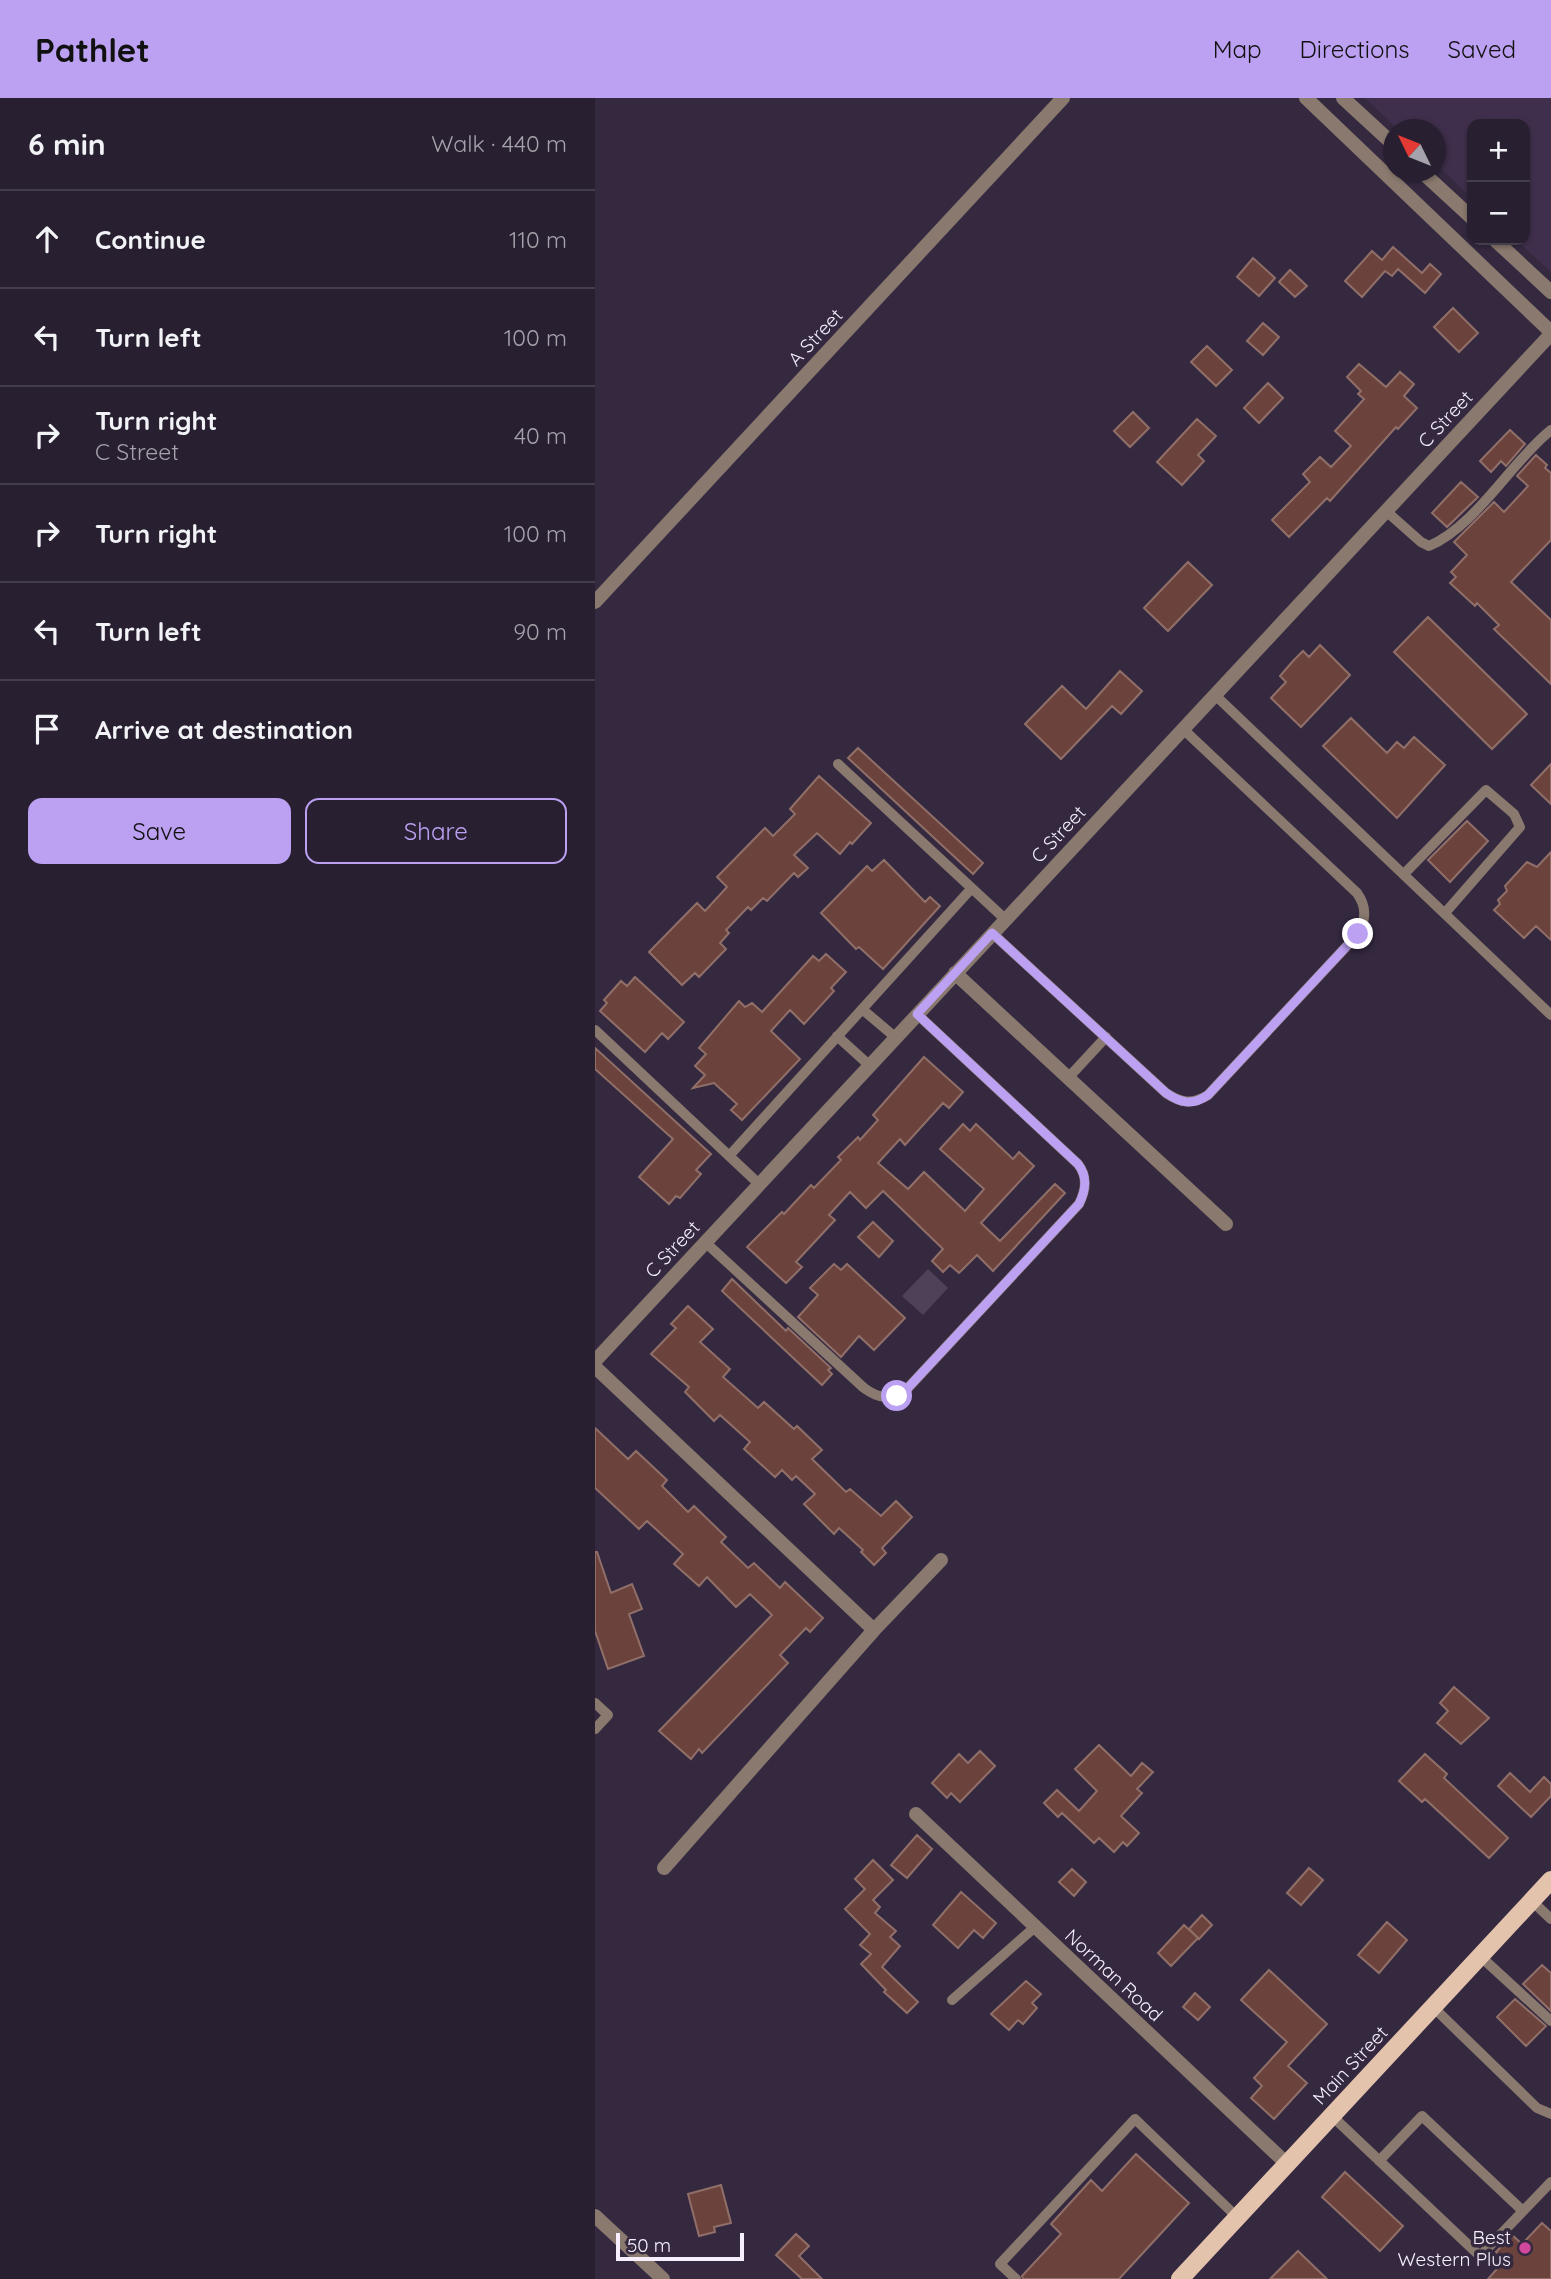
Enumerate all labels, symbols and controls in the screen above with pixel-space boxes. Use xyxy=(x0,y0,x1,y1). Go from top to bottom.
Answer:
text: Pathlet xyxy=(35,29,150,70)
text: Map xyxy=(1213,34,1262,64)
text: Directions xyxy=(1300,34,1410,64)
text: Saved xyxy=(1448,34,1516,64)
north arrow xyxy=(1383,119,1446,182)
map controls xyxy=(1467,119,1530,245)
button: + xyxy=(1467,119,1530,182)
text: 6 min xyxy=(28,125,106,163)
text: Walk · 440 m xyxy=(431,129,567,158)
button: − xyxy=(1467,182,1530,245)
icon: ahead xyxy=(28,220,66,258)
text: Continue xyxy=(95,223,206,256)
text: 110 m xyxy=(509,225,567,254)
street label: A Street xyxy=(783,303,847,371)
icon: left xyxy=(28,318,66,356)
text: Turn left xyxy=(95,321,202,354)
text: 100 m xyxy=(504,323,567,352)
street label: C Street xyxy=(1413,385,1477,453)
text: Turn right xyxy=(95,404,217,437)
icon: right xyxy=(28,416,66,454)
text: 40 m xyxy=(514,421,567,450)
text: C Street xyxy=(95,437,179,466)
icon: right xyxy=(28,514,66,552)
text: Turn right xyxy=(95,517,217,550)
text: 100 m xyxy=(504,519,567,548)
icon: left xyxy=(28,612,66,650)
text: Turn left xyxy=(95,615,202,648)
text: 90 m xyxy=(513,617,567,646)
icon: arrive xyxy=(28,710,66,748)
text: Arrive at destination xyxy=(95,713,353,746)
button: Save xyxy=(28,798,291,864)
button: Share xyxy=(305,798,567,864)
street label: C Street xyxy=(1026,800,1090,868)
route end xyxy=(1342,918,1373,949)
street label: C Street xyxy=(640,1215,704,1283)
route start xyxy=(881,1380,912,1411)
street label: Norman Road xyxy=(1060,1924,1168,2026)
street label: Main Street xyxy=(1307,2020,1393,2110)
place label: Best Western Plus xyxy=(1397,2225,1511,2271)
scale bar xyxy=(616,2230,744,2262)
text: 50 m xyxy=(627,2233,671,2257)
marker: Best Western Plus xyxy=(1517,2240,1533,2256)

